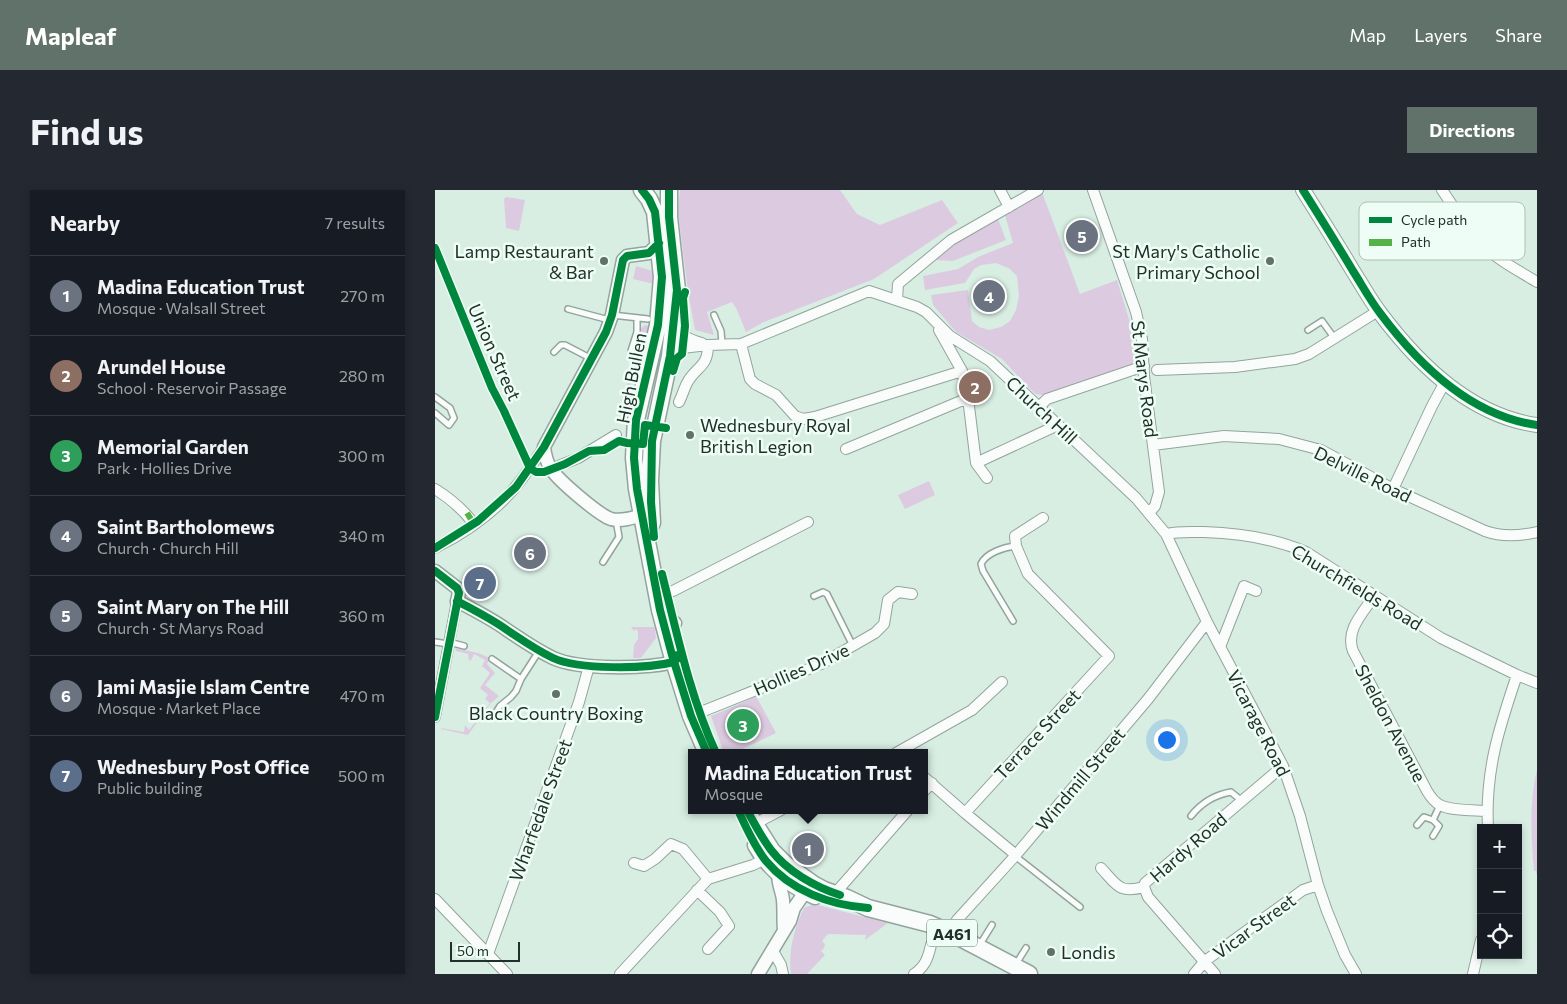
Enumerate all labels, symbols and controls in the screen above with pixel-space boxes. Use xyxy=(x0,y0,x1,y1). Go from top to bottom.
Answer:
text: Mapleaf xyxy=(25,21,116,50)
text: Map xyxy=(1349,24,1386,46)
text: Layers xyxy=(1414,24,1467,46)
text: Share xyxy=(1495,24,1542,46)
button: Directions xyxy=(1407,107,1537,153)
text: Find us xyxy=(30,109,144,152)
legend xyxy=(1359,202,1525,260)
text: Nearby xyxy=(50,210,120,235)
text: Cycle path xyxy=(1401,211,1467,228)
text: 7 results xyxy=(325,213,385,232)
pin: 5 xyxy=(1066,217,1098,255)
text: Path xyxy=(1401,233,1431,250)
place label: Lamp Restaurant & Bar xyxy=(454,240,594,283)
place label: St Mary's Catholic Primary School xyxy=(1112,240,1260,283)
marker: Lamp Restaurant & Bar xyxy=(598,255,610,267)
marker: St Mary's Catholic Primary School xyxy=(1264,255,1276,267)
text: Madina Education Trust xyxy=(97,275,304,298)
pin: 4 xyxy=(973,277,1005,315)
text: 1 xyxy=(62,286,70,305)
text: 270 m xyxy=(340,286,385,305)
text: Mosque · Walsall Street xyxy=(97,298,266,317)
street label: Union Street xyxy=(464,300,526,404)
street label: St Marys Road xyxy=(1127,319,1163,439)
street label: High Bullen xyxy=(611,331,651,425)
text: Arundel House xyxy=(97,355,226,378)
text: 2 xyxy=(61,366,71,385)
text: 280 m xyxy=(339,366,385,385)
pin: 2 xyxy=(959,368,991,406)
street label: Church Hill xyxy=(1002,371,1082,449)
text: School · Reservoir Passage xyxy=(97,378,287,397)
place label: Wednesbury Royal British Legion xyxy=(700,414,851,457)
marker: Wednesbury Royal British Legion xyxy=(684,429,696,441)
text: Memorial Garden xyxy=(97,435,249,458)
street label: Delville Road xyxy=(1311,441,1415,507)
text: 3 xyxy=(61,446,71,465)
text: 300 m xyxy=(338,446,385,465)
text: Park · Hollies Drive xyxy=(97,458,232,477)
text: Saint Bartholomews xyxy=(97,515,274,538)
text: 4 xyxy=(61,526,71,545)
text: 340 m xyxy=(339,526,385,545)
pin: 6 xyxy=(514,534,546,572)
text: Church · Church Hill xyxy=(97,538,239,557)
street label: Churchfields Road xyxy=(1288,539,1426,635)
pin: 7 xyxy=(464,564,496,602)
text: Saint Mary on The Hill xyxy=(97,595,289,618)
text: 5 xyxy=(61,606,71,625)
text: 360 m xyxy=(339,606,385,625)
text: Church · St Marys Road xyxy=(97,618,264,637)
street label: Hollies Drive xyxy=(750,638,852,700)
street label: Sheldon Avenue xyxy=(1351,661,1431,785)
street label: Vicarage Road xyxy=(1223,666,1295,780)
text: Jami Masjie Islam Centre xyxy=(97,675,310,698)
street label: Terrace Street xyxy=(989,684,1085,784)
text: 6 xyxy=(61,686,71,705)
text: 470 m xyxy=(340,686,385,705)
marker: Black Country Boxing xyxy=(550,688,562,700)
text: Mosque · Market Place xyxy=(97,698,261,717)
place label: Black Country Boxing xyxy=(469,702,644,724)
pin: 3 xyxy=(727,706,759,744)
street label: Windmill Street xyxy=(1031,723,1129,835)
your location xyxy=(1154,727,1180,753)
street label: Wharfedale Street xyxy=(504,736,576,884)
popup xyxy=(688,749,928,814)
text: Wednesbury Post Office xyxy=(97,755,309,778)
text: Madina Education Trust xyxy=(704,761,912,784)
text: 7 xyxy=(62,766,70,785)
text: 500 m xyxy=(338,766,385,785)
text: Public building xyxy=(97,778,202,797)
text: Mosque xyxy=(704,784,763,803)
street label: Hardy Road xyxy=(1145,808,1231,886)
map controls xyxy=(1477,824,1522,959)
button: + xyxy=(1477,824,1522,869)
pin: 1 xyxy=(792,830,824,868)
button: − xyxy=(1477,869,1522,914)
street label: Vicar Street xyxy=(1208,889,1300,963)
button: locate xyxy=(1477,914,1522,959)
road number: A461 xyxy=(927,920,977,946)
scale bar xyxy=(450,939,520,962)
place label: Londis xyxy=(1061,941,1116,963)
text: 50 m xyxy=(457,942,489,959)
marker: Londis xyxy=(1045,946,1057,958)

